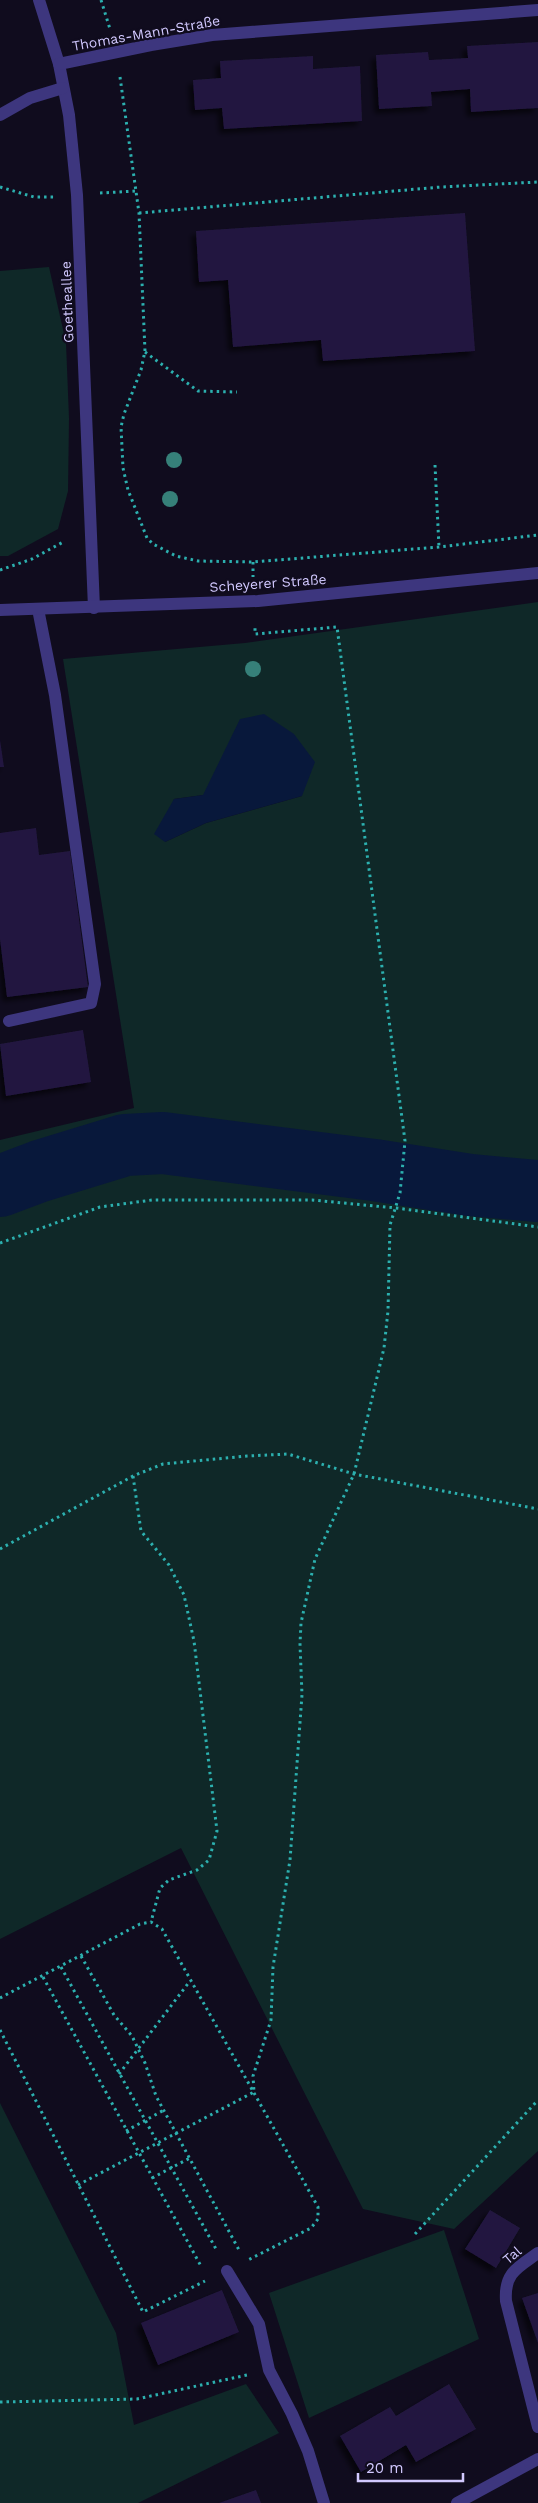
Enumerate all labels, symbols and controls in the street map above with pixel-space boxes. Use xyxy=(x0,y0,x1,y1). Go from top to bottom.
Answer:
street label: Thomas-Mann-Straße xyxy=(71,12,221,54)
street label: Goetheallee xyxy=(58,261,76,343)
street label: Scheyerer Straße xyxy=(209,571,327,595)
street label: Tal xyxy=(499,2242,525,2267)
scale bar xyxy=(358,2450,463,2482)
text: 20 m xyxy=(366,2459,404,2477)

